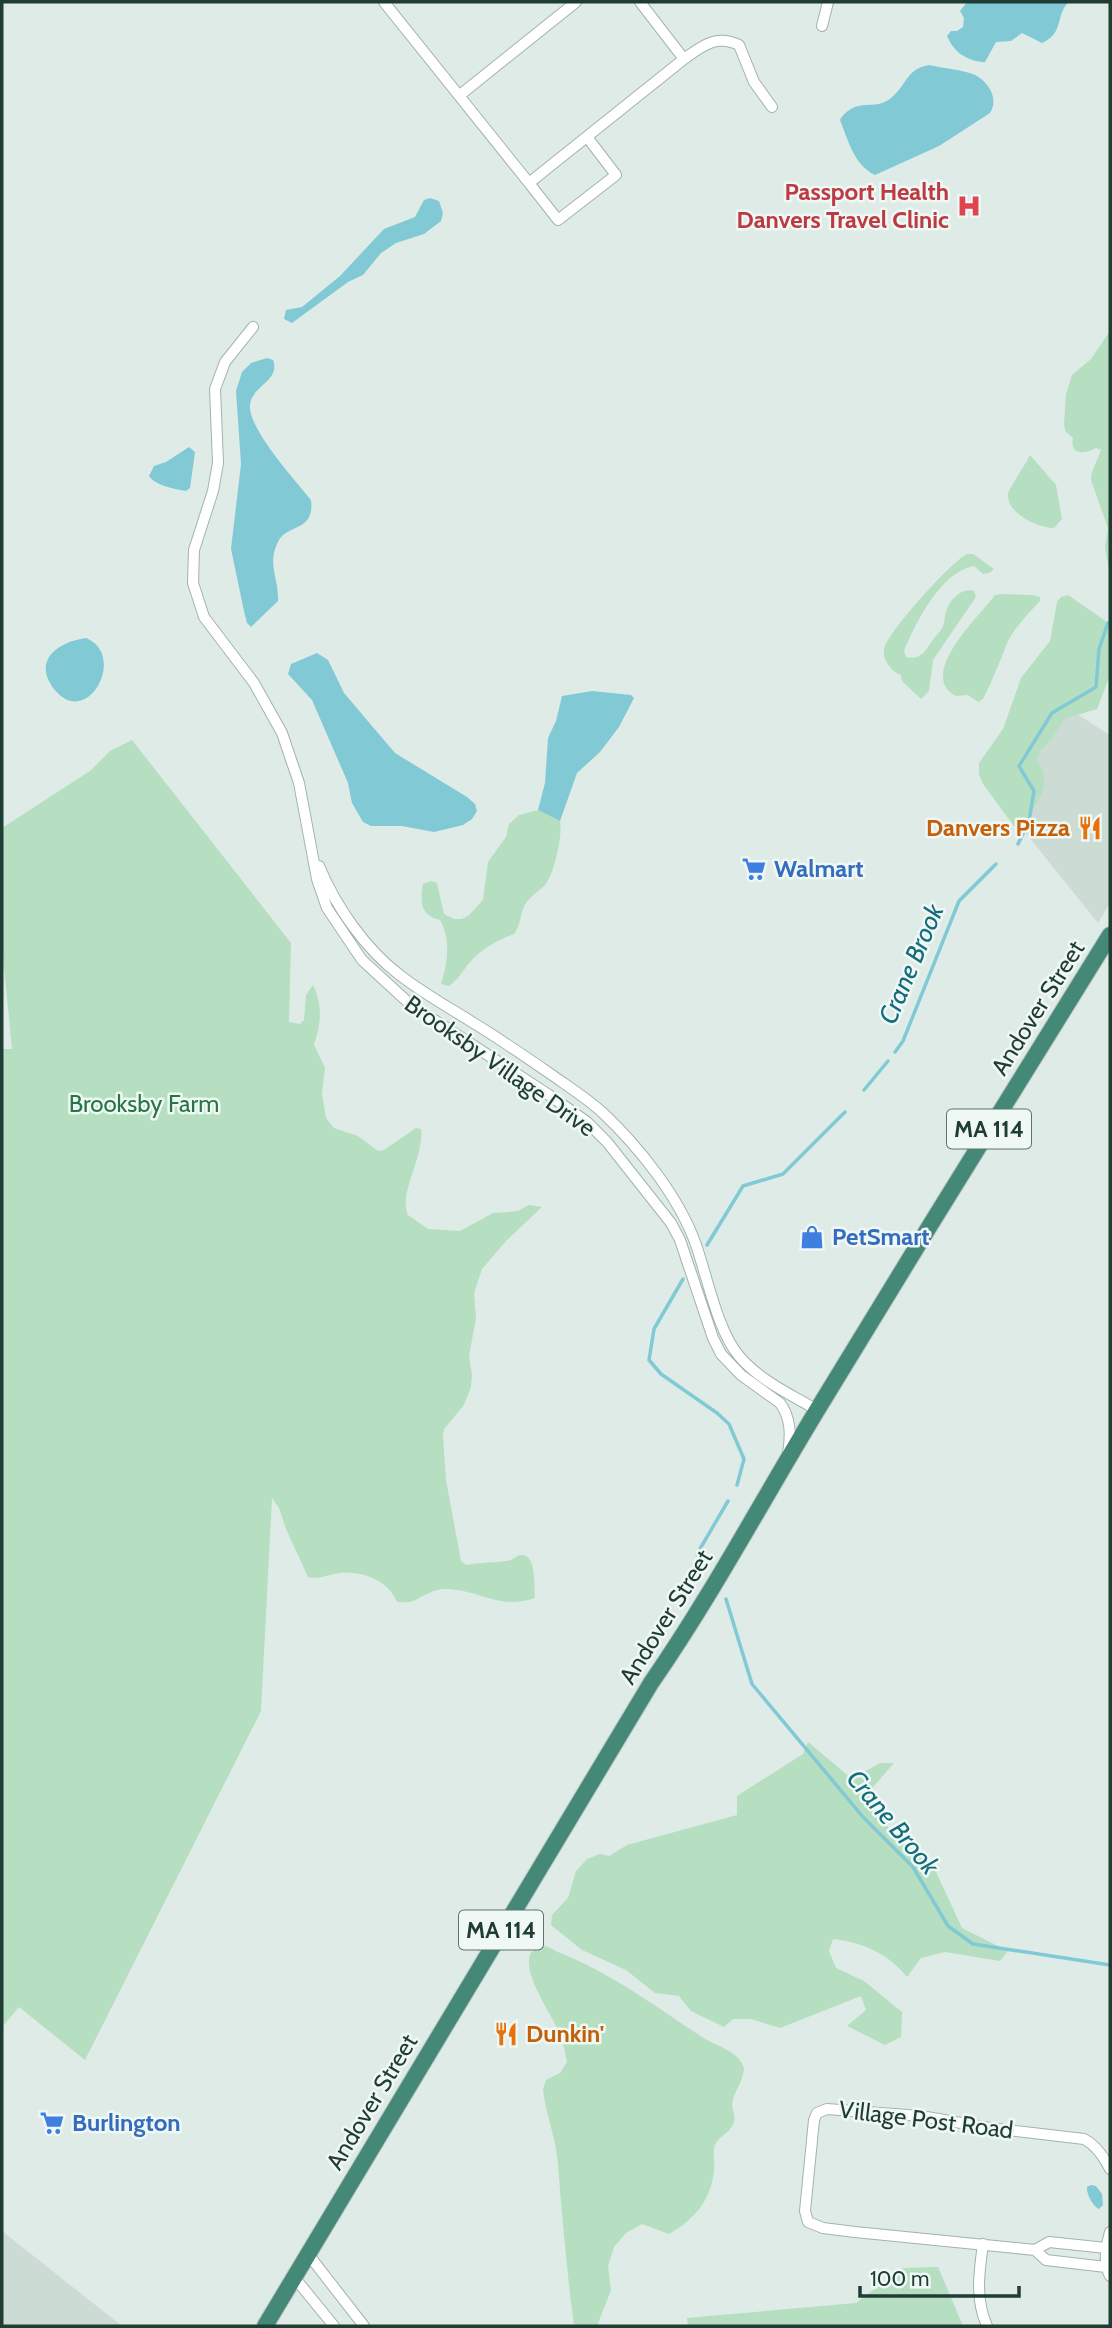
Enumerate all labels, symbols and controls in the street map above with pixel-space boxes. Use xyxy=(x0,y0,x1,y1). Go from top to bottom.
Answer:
place label: Passport Health Danvers Travel Clinic xyxy=(737,177,949,234)
hospital icon: Passport Health Danvers Travel Clinic xyxy=(955,192,983,220)
place label: Danvers Pizza xyxy=(926,813,1070,842)
restaurant icon: Danvers Pizza xyxy=(1076,814,1104,842)
place label: Walmart xyxy=(774,854,864,883)
supermarket icon: Walmart xyxy=(740,855,768,883)
water label: Crane Brook xyxy=(871,898,951,1029)
street label: Andover Street xyxy=(985,935,1090,1080)
street label: Brooksby Village Drive xyxy=(399,989,601,1142)
park label: Brooksby Farm xyxy=(69,1089,219,1118)
road number: MA 114 xyxy=(947,1110,1031,1148)
place label: PetSmart xyxy=(832,1222,929,1251)
shop icon: PetSmart xyxy=(798,1223,826,1251)
street label: Andover Street xyxy=(613,1544,718,1689)
water label: Crane Brook xyxy=(840,1763,947,1882)
road number: MA 114 xyxy=(459,1910,543,1950)
place label: Dunkin' xyxy=(526,2019,604,2048)
restaurant icon: Dunkin' xyxy=(492,2020,520,2048)
street label: Andover Street xyxy=(320,2029,423,2175)
street label: Village Post Road xyxy=(837,2094,1015,2145)
place label: Burlington xyxy=(72,2108,181,2137)
supermarket icon: Burlington xyxy=(38,2109,66,2137)
scale bar xyxy=(860,2254,1019,2298)
text: 100 m xyxy=(870,2266,929,2291)

